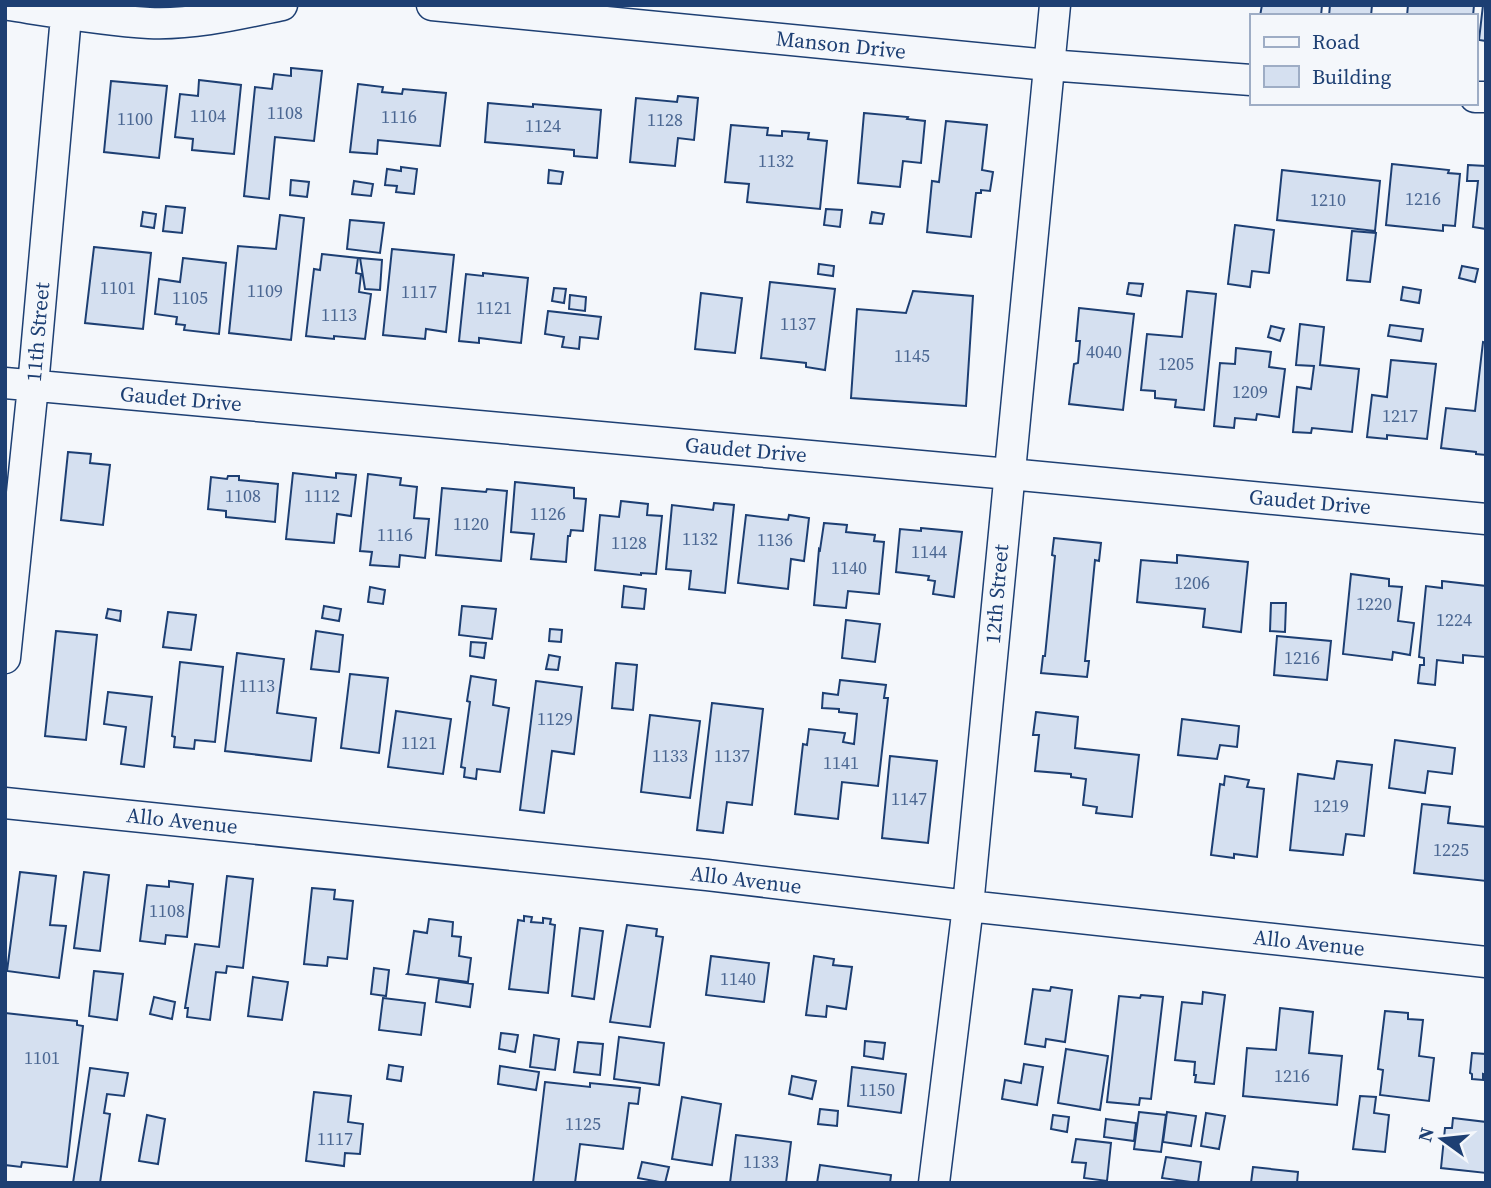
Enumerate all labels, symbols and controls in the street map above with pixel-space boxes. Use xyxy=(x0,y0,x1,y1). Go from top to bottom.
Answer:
legend xyxy=(1250,14,1477,105)
street label: Manson Drive xyxy=(775,23,908,66)
text: Road xyxy=(1312,27,1360,56)
text: Building xyxy=(1312,62,1391,91)
house number: 1108 xyxy=(267,100,303,125)
house number: 1104 xyxy=(190,103,226,128)
house number: 1116 xyxy=(381,104,417,129)
house number: 1100 xyxy=(117,106,153,131)
house number: 1128 xyxy=(647,107,683,132)
house number: 1124 xyxy=(525,113,561,138)
house number: 1132 xyxy=(758,148,794,173)
house number: 1216 xyxy=(1405,186,1441,211)
house number: 1210 xyxy=(1310,187,1346,212)
house number: 1101 xyxy=(100,275,136,300)
house number: 1109 xyxy=(247,278,283,303)
house number: 1117 xyxy=(401,279,437,304)
street label: 11th Street xyxy=(19,281,56,383)
house number: 1105 xyxy=(172,285,208,310)
house number: 1121 xyxy=(476,295,512,320)
house number: 1113 xyxy=(321,302,357,327)
house number: 1137 xyxy=(780,311,816,336)
house number: 4040 xyxy=(1086,339,1122,364)
house number: 1145 xyxy=(894,343,930,368)
house number: 1205 xyxy=(1158,351,1194,376)
street label: Gaudet Drive xyxy=(119,379,243,418)
house number: 1209 xyxy=(1232,379,1268,404)
house number: 1217 xyxy=(1382,403,1418,428)
street label: Gaudet Drive xyxy=(684,430,808,469)
street label: Gaudet Drive xyxy=(1248,482,1372,521)
house number: 1108 xyxy=(225,483,261,508)
house number: 1112 xyxy=(304,483,340,508)
house number: 1126 xyxy=(530,501,566,526)
house number: 1120 xyxy=(453,511,489,536)
house number: 1116 xyxy=(377,522,413,547)
house number: 1132 xyxy=(682,526,718,551)
house number: 1136 xyxy=(757,527,793,552)
house number: 1128 xyxy=(611,530,647,555)
house number: 1144 xyxy=(911,539,947,564)
street label: 12th Street xyxy=(978,543,1015,645)
house number: 1140 xyxy=(831,555,867,580)
house number: 1206 xyxy=(1174,570,1210,595)
house number: 1220 xyxy=(1356,591,1392,616)
house number: 1224 xyxy=(1436,607,1472,632)
house number: 1216 xyxy=(1284,645,1320,670)
house number: 1113 xyxy=(239,673,275,698)
house number: 1129 xyxy=(537,706,573,731)
house number: 1121 xyxy=(401,730,437,755)
house number: 1133 xyxy=(652,743,688,768)
house number: 1137 xyxy=(714,743,750,768)
house number: 1141 xyxy=(823,750,859,775)
house number: 1147 xyxy=(891,786,927,811)
house number: 1219 xyxy=(1313,793,1349,818)
street label: Allo Avenue xyxy=(125,800,239,841)
house number: 1225 xyxy=(1433,837,1469,862)
street label: Allo Avenue xyxy=(689,858,803,901)
house number: 1108 xyxy=(149,898,185,923)
street label: Allo Avenue xyxy=(1252,922,1366,963)
house number: 1140 xyxy=(720,966,756,991)
house number: 1101 xyxy=(24,1045,60,1070)
house number: 1216 xyxy=(1274,1063,1310,1088)
house number: 1150 xyxy=(859,1077,895,1102)
north arrow xyxy=(1407,1104,1477,1174)
house number: 1125 xyxy=(565,1111,601,1136)
text: N xyxy=(1411,1124,1440,1145)
house number: 1117 xyxy=(317,1126,353,1151)
house number: 1133 xyxy=(743,1149,779,1174)

